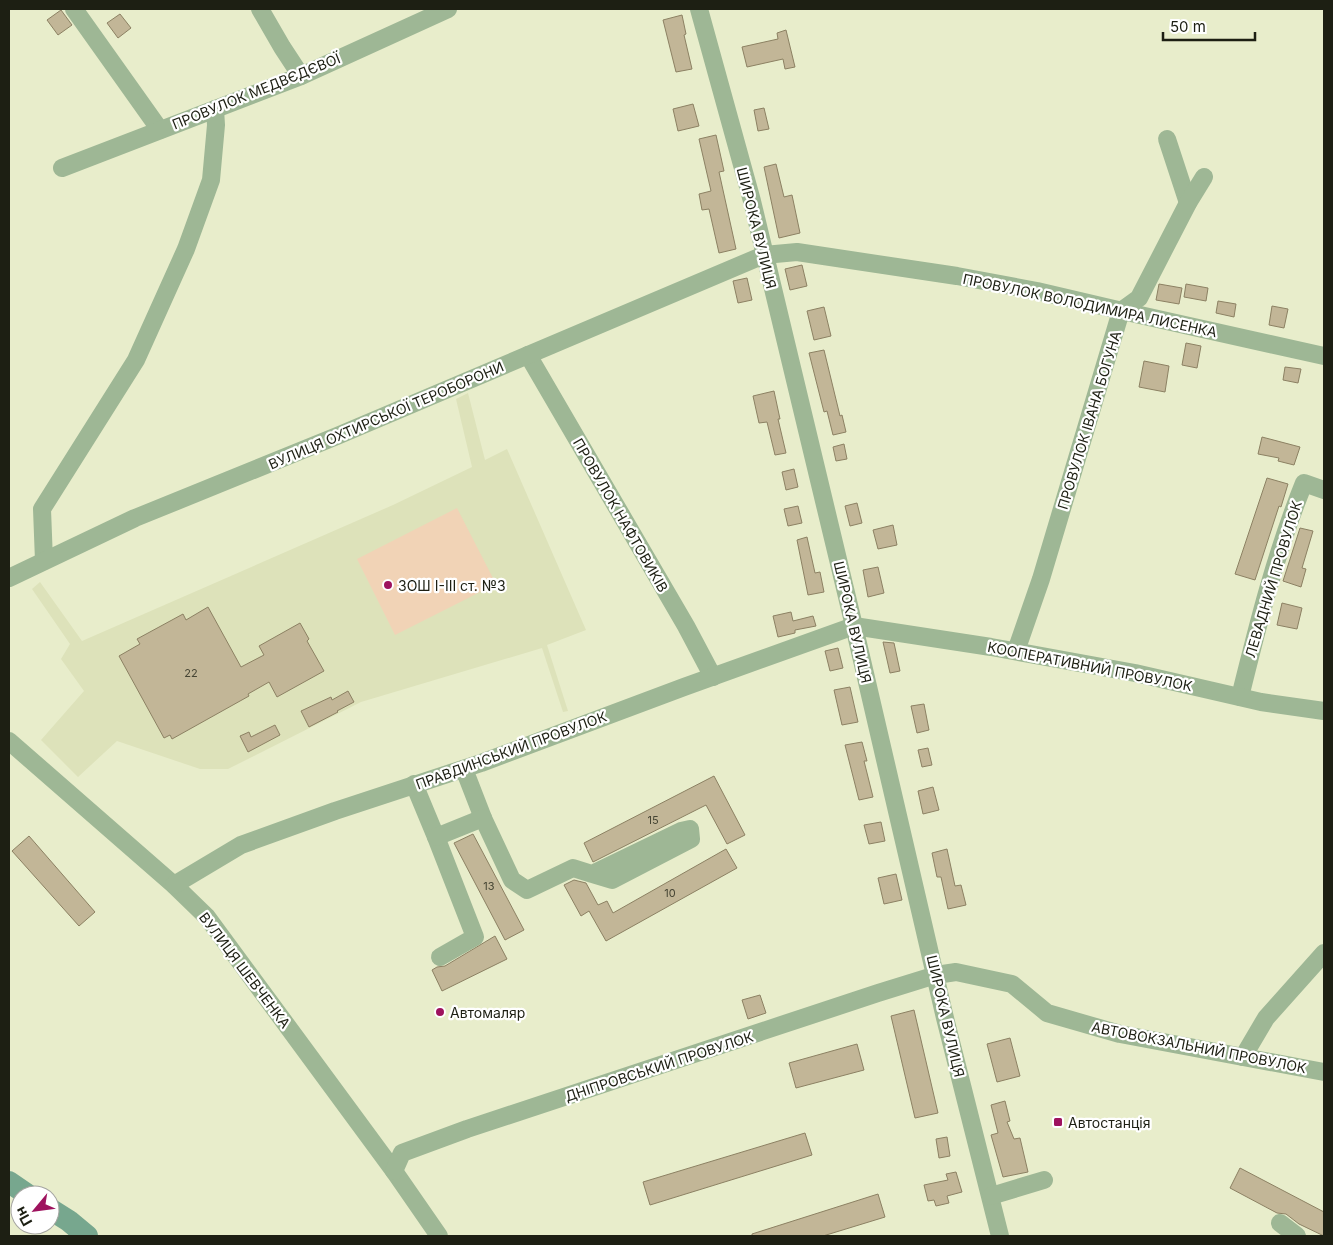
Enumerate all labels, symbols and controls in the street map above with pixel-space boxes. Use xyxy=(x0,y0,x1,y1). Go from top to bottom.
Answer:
scale bar xyxy=(1163,10,1256,42)
text: 50 m xyxy=(1170,17,1206,36)
street label: ПРОВУЛОК МЕДВЄДЄВОЇ xyxy=(169,49,344,133)
street label: ШИРОКА ВУЛИЦЯ xyxy=(734,165,780,291)
street label: ПРОВУЛОК ВОЛОДИМИРА ЛИСЕНКА xyxy=(961,270,1219,340)
street label: ПРОВУЛОК ІВАНА БОГУНА xyxy=(1054,328,1124,511)
street label: ВУЛИЦЯ ОХТИРСЬКОЇ ТЕРОБОРОНИ xyxy=(266,358,506,472)
street label: ПРОВУЛОК НАФТОВИКІВ xyxy=(570,435,672,595)
street label: ЛЕВАДНИЙ ПРОВУЛОК xyxy=(1240,498,1305,660)
street label: ШИРОКА ВУЛИЦЯ xyxy=(831,559,875,685)
place label: ЗОШ І-ІІІ ст. №3 xyxy=(398,577,506,594)
marker: ЗОШ І-ІІІ ст. №3 xyxy=(382,579,394,591)
street label: КООПЕРАТИВНИЙ ПРОВУЛОК xyxy=(986,637,1195,694)
house number: 22 xyxy=(184,666,198,680)
street label: ПРАВДИНСЬКИЙ ПРОВУЛОК xyxy=(413,706,609,793)
house number: 15 xyxy=(647,813,659,827)
house number: 13 xyxy=(483,879,495,893)
house number: 10 xyxy=(664,886,676,900)
street label: ВУЛИЦЯ ШЕВЧЕНКА xyxy=(196,909,294,1032)
street label: ШИРОКА ВУЛИЦЯ xyxy=(924,953,968,1079)
place label: Автомаляр xyxy=(450,1004,525,1021)
marker: Автомаляр xyxy=(434,1006,446,1018)
street label: АВТОВОКЗАЛЬНИЙ ПРОВУЛОК xyxy=(1090,1017,1309,1076)
street label: ДНІПРОВСЬКИЙ ПРОВУЛОК xyxy=(562,1026,756,1105)
place label: Автостанція xyxy=(1068,1114,1150,1131)
marker: Автостанція xyxy=(1052,1116,1064,1128)
north arrow xyxy=(10,1185,60,1235)
text: Пн xyxy=(11,1204,35,1229)

